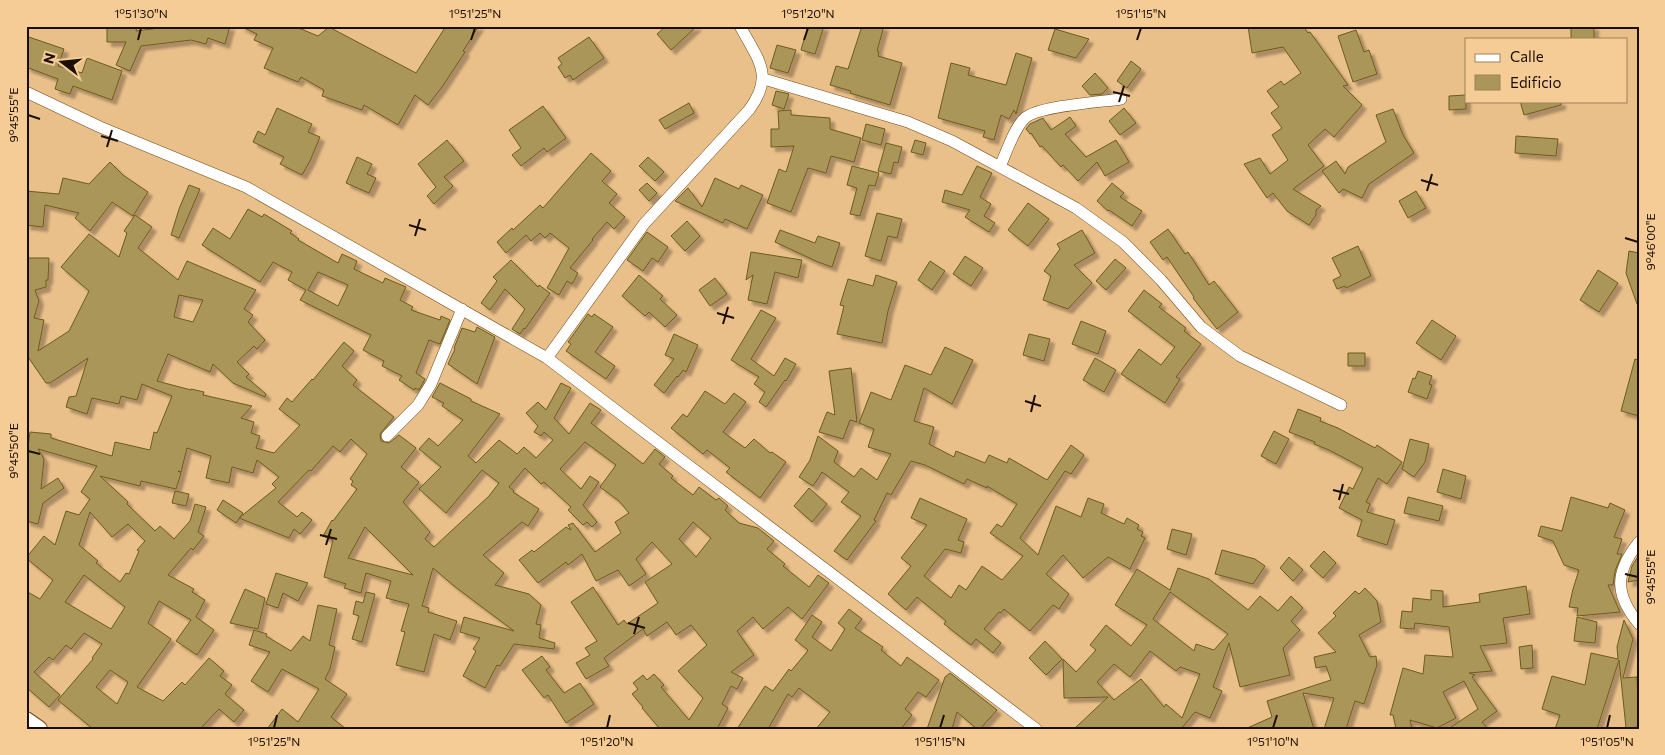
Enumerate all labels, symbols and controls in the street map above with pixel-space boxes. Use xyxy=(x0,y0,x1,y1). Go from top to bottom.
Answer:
text: 1°51'30"N xyxy=(114,6,168,20)
text: 1°51'25"N xyxy=(449,6,501,20)
text: 1°51'20"N xyxy=(781,6,835,20)
text: 1°51'15"N xyxy=(1116,6,1166,20)
north arrow xyxy=(38,38,88,88)
legend xyxy=(1465,38,1628,102)
text: Calle xyxy=(1510,47,1544,65)
text: N xyxy=(39,51,59,66)
text: Edificio xyxy=(1510,73,1561,91)
text: 9°45'55"E xyxy=(6,88,20,142)
text: 9°46'00"E xyxy=(1643,213,1657,271)
text: 9°45'50"E xyxy=(6,423,20,479)
text: 9°45'55"E xyxy=(1643,550,1657,604)
text: 1°51'25"N xyxy=(248,734,300,748)
text: 1°51'20"N xyxy=(580,734,634,748)
text: 1°51'15"N xyxy=(915,734,965,748)
text: 1°51'10"N xyxy=(1247,734,1299,748)
text: 1°51'05"N xyxy=(1580,734,1634,748)

